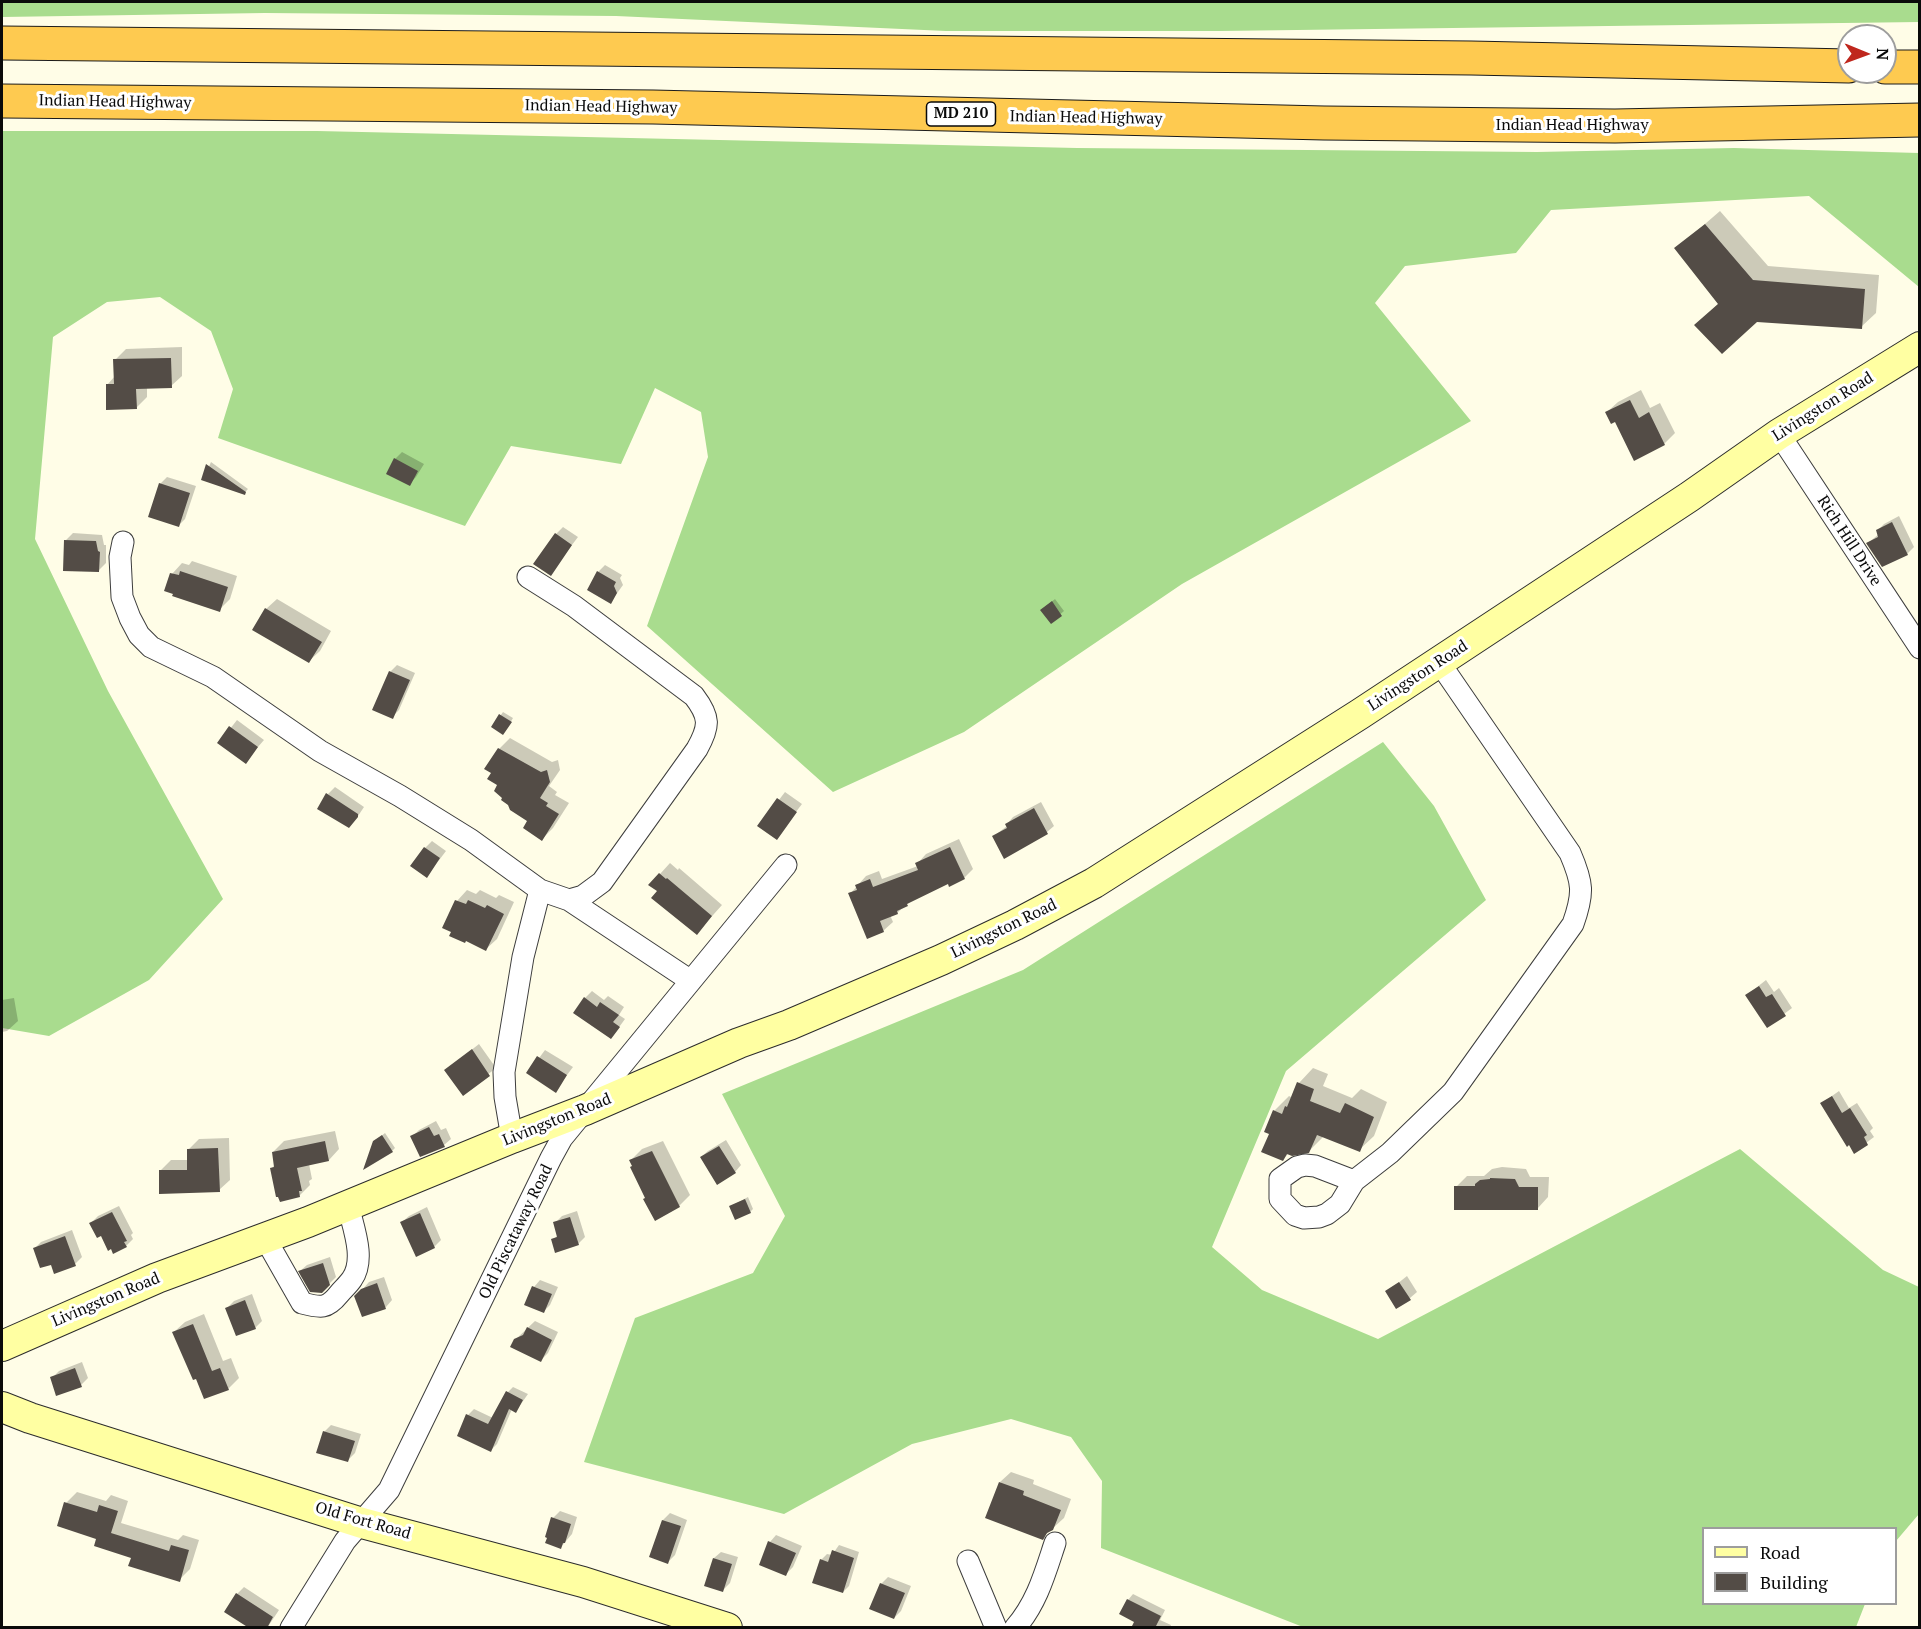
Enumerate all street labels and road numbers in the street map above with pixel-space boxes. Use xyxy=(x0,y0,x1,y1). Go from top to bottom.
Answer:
street label: Indian Head Highway xyxy=(38,91,192,113)
street label: Indian Head Highway xyxy=(524,96,678,118)
road number: MD 210 xyxy=(926,102,996,126)
street label: Indian Head Highway xyxy=(1009,107,1163,129)
street label: Indian Head Highway xyxy=(1496,115,1648,135)
street label: Livingston Road xyxy=(1769,368,1877,446)
street label: Rich Hill Drive xyxy=(1813,492,1885,590)
street label: Livingston Road xyxy=(1364,637,1472,715)
street label: Livingston Road xyxy=(948,895,1060,963)
street label: Livingston Road xyxy=(500,1090,614,1150)
street label: Old Piscataway Road xyxy=(475,1161,557,1303)
street label: Livingston Road xyxy=(49,1269,163,1331)
street label: Old Fort Road xyxy=(313,1498,413,1544)

